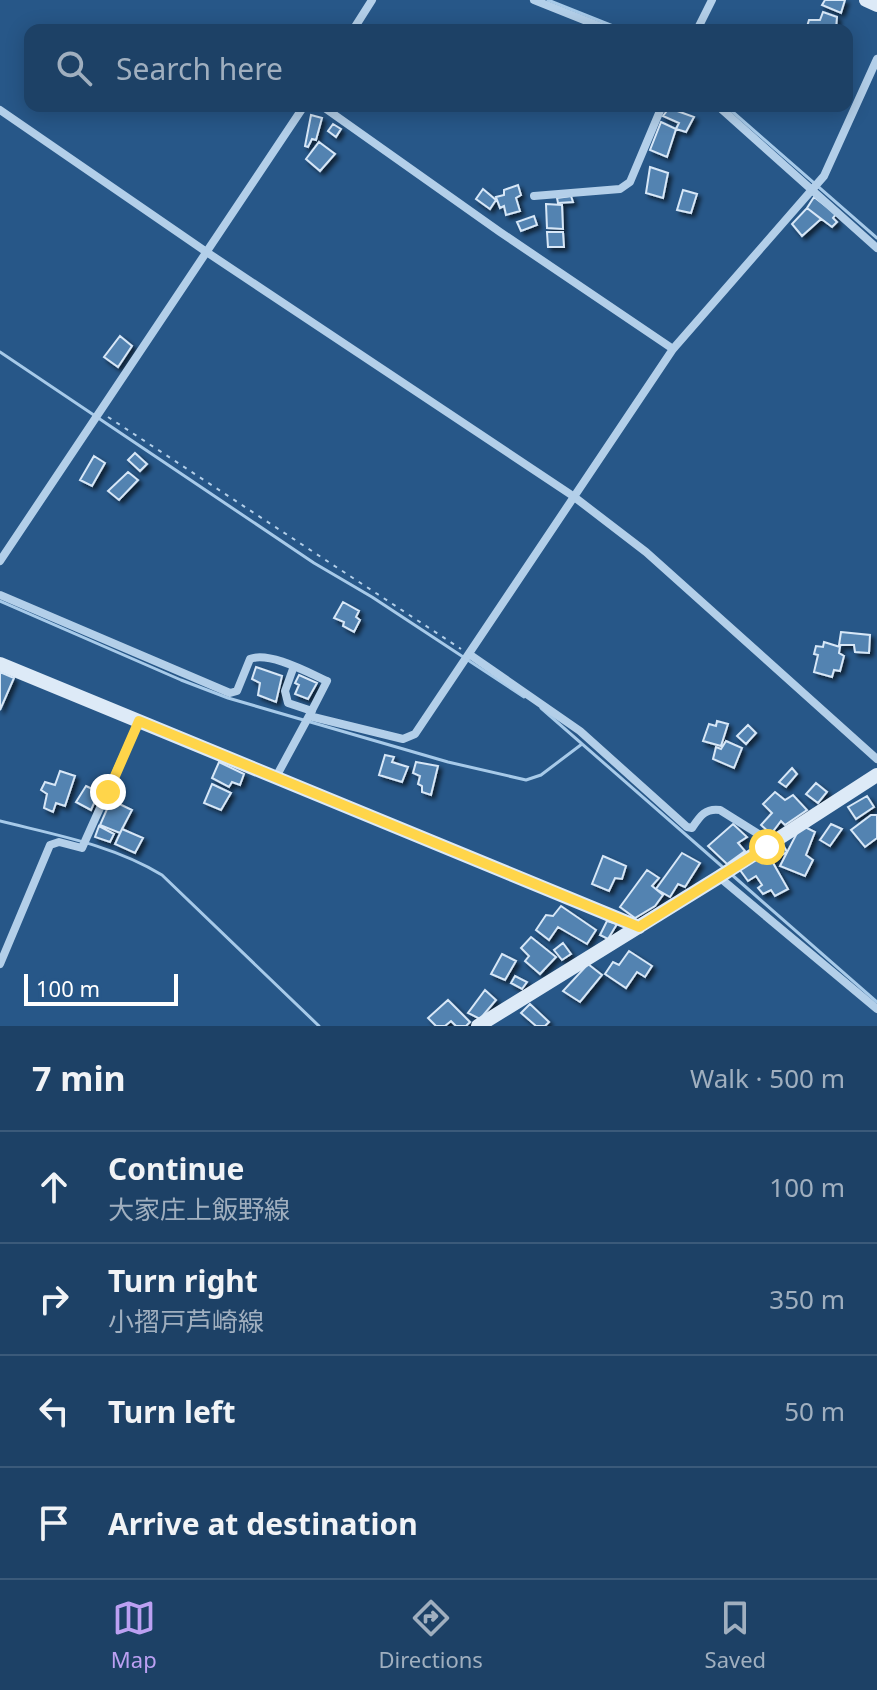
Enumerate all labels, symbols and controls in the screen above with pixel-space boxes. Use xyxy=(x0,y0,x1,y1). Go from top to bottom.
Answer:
search box xyxy=(24,24,853,112)
icon: search xyxy=(52,46,96,90)
text: Search here xyxy=(116,48,283,89)
route end xyxy=(90,774,126,810)
route start xyxy=(749,829,785,865)
scale bar xyxy=(24,970,178,1006)
text: 100 m xyxy=(36,973,100,1003)
text: 7 min xyxy=(32,1055,126,1101)
text: Walk · 500 m xyxy=(690,1060,845,1096)
text: Continue xyxy=(108,1148,244,1189)
icon: ahead xyxy=(32,1165,76,1209)
text: 100 m xyxy=(769,1169,845,1205)
text: 大家庄上飯野線 xyxy=(108,1191,290,1227)
text: Turn right xyxy=(108,1260,258,1301)
icon: right xyxy=(32,1277,76,1321)
text: 350 m xyxy=(769,1281,845,1317)
text: 小摺戸芦崎線 xyxy=(108,1303,264,1339)
icon: left xyxy=(32,1389,76,1433)
text: Turn left xyxy=(108,1391,236,1432)
text: 50 m xyxy=(784,1393,845,1429)
icon: arrive xyxy=(32,1501,76,1545)
text: Arrive at destination xyxy=(108,1503,418,1544)
tab: Map xyxy=(111,1596,157,1674)
tab: Directions xyxy=(378,1596,483,1674)
tab: Saved xyxy=(705,1596,766,1674)

